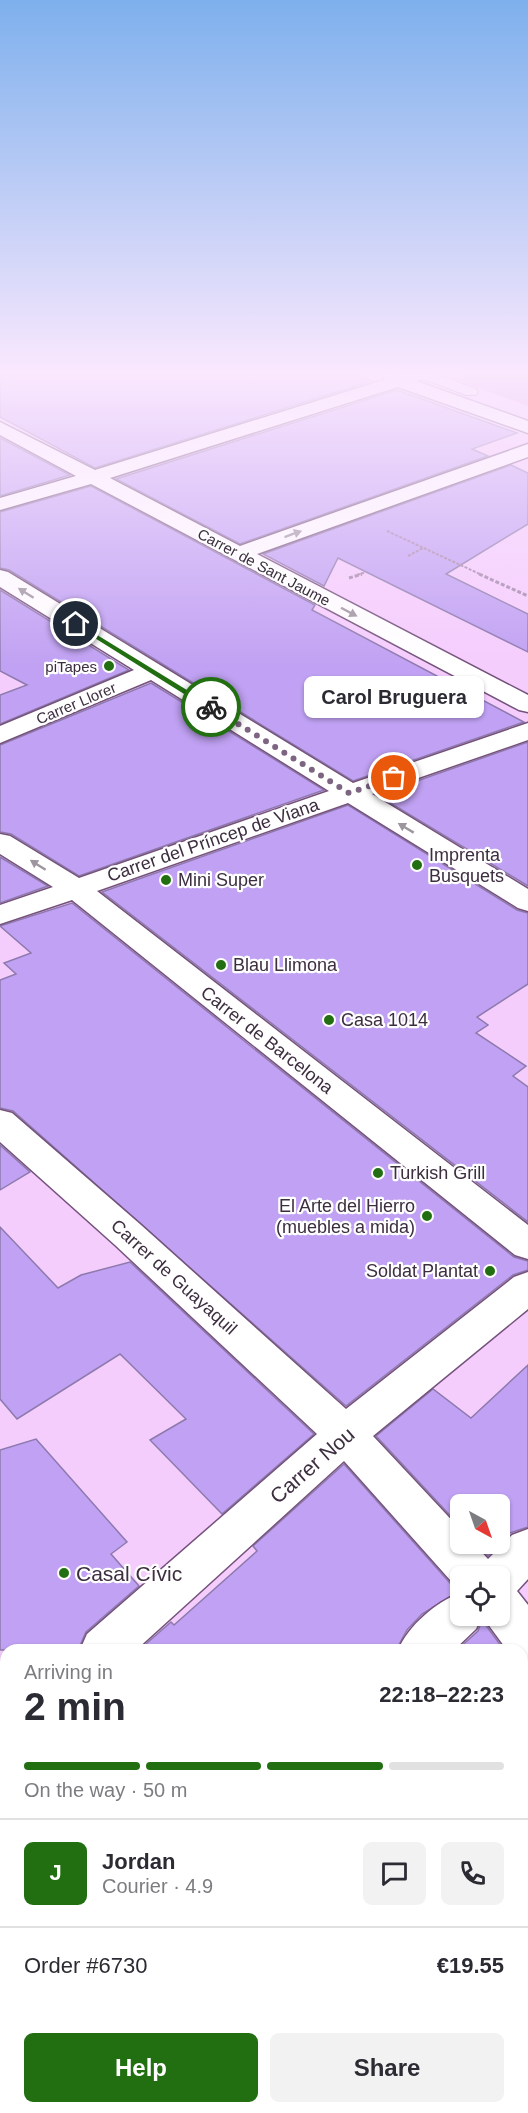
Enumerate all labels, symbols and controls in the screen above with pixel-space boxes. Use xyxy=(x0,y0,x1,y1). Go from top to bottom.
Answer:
street label: Carrer de Sant Jaume xyxy=(195,525,333,609)
one-way arrow xyxy=(284,529,302,539)
one-way arrow xyxy=(18,588,34,599)
pin xyxy=(50,598,101,649)
icon: home xyxy=(59,607,92,640)
one-way arrow xyxy=(341,607,358,617)
place label: piTapes xyxy=(45,658,97,675)
marker: piTapes xyxy=(102,659,116,673)
callout: Carol Bruguera xyxy=(304,676,484,718)
courier xyxy=(181,677,241,737)
street label: Carrer Llorer xyxy=(34,679,118,727)
text: Carol Bruguera xyxy=(321,686,467,708)
icon: bike xyxy=(195,691,228,724)
pin xyxy=(368,752,419,803)
icon: bag xyxy=(377,761,410,794)
street label: Carrer del Príncep de Viana xyxy=(104,794,323,886)
one-way arrow xyxy=(397,823,414,833)
place label: Imprenta Busquets xyxy=(429,845,504,886)
marker: Imprenta Busquets xyxy=(410,858,424,872)
one-way arrow xyxy=(30,859,46,870)
place label: Mini Super xyxy=(178,870,264,890)
marker: Mini Super xyxy=(159,873,173,887)
place label: Blau Llimona xyxy=(233,955,338,975)
marker: Blau Llimona xyxy=(214,958,228,972)
street label: Carrer de Barcelona xyxy=(197,982,338,1098)
place label: Casa 1014 xyxy=(341,1010,428,1030)
marker: Casa 1014 xyxy=(322,1013,336,1027)
place label: Turkish Grill xyxy=(390,1163,485,1183)
marker: Turkish Grill xyxy=(371,1166,385,1180)
place label: El Arte del Hierro (muebles a mida) xyxy=(276,1196,415,1237)
marker: El Arte del Hierro (muebles a mida) xyxy=(420,1209,434,1223)
street label: Carrer de Guayaquil xyxy=(107,1215,241,1339)
place label: Soldat Plantat xyxy=(366,1261,478,1281)
marker: Soldat Plantat xyxy=(483,1264,497,1278)
street label: Carrer Nou xyxy=(265,1422,359,1508)
north arrow xyxy=(450,1494,510,1554)
map controls xyxy=(450,1494,510,1626)
place label: Casal Cívic xyxy=(76,1562,182,1585)
marker: Casal Cívic xyxy=(57,1566,71,1580)
button: locate xyxy=(450,1566,510,1626)
text: Arriving in xyxy=(24,1661,113,1683)
text: 22:18–22:23 xyxy=(379,1682,504,1707)
text: 2 min xyxy=(24,1685,126,1728)
text: On the way · 50 m xyxy=(24,1779,187,1801)
button: chat xyxy=(363,1842,426,1905)
button: phone xyxy=(441,1842,504,1905)
text: Jordan xyxy=(102,1849,175,1874)
text: J xyxy=(49,1860,62,1885)
text: Courier · 4.9 xyxy=(102,1875,213,1897)
text: Order #6730 xyxy=(24,1953,148,1978)
text: €19.55 xyxy=(437,1953,504,1978)
button: Help xyxy=(24,2033,258,2102)
button: Share xyxy=(270,2033,504,2102)

